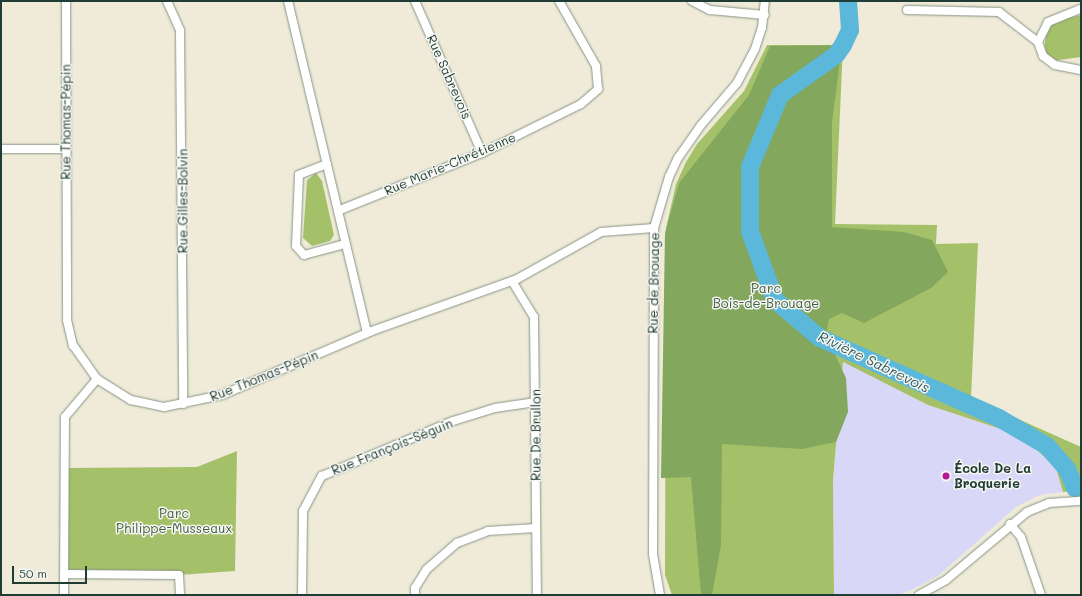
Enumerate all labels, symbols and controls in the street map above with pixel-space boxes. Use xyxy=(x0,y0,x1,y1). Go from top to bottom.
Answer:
street label: Rue Sabrevois xyxy=(423,32,475,122)
street label: Rue Thomas-Pépin xyxy=(58,64,74,180)
street label: Rue Marie-Chrétienne xyxy=(382,129,518,199)
street label: Rue Gilles-Bolvin xyxy=(175,149,191,253)
street label: Rue de Brouage xyxy=(645,232,663,334)
park label: Parc Bois-de-Brouage xyxy=(713,281,819,312)
water label: Rivière Sabrevois xyxy=(816,328,932,396)
street label: Rue Thomas-Pépin xyxy=(208,347,320,405)
street label: Rue De Brullon xyxy=(528,389,544,481)
street label: Rue François-Séguin xyxy=(329,416,455,478)
place label: École De La Broquerie xyxy=(954,461,1031,492)
marker: École De La Broquerie xyxy=(941,471,951,481)
park label: Parc Philippe-Musseaux xyxy=(116,506,232,537)
scale bar xyxy=(14,558,89,584)
text: 50 m xyxy=(19,565,47,581)

